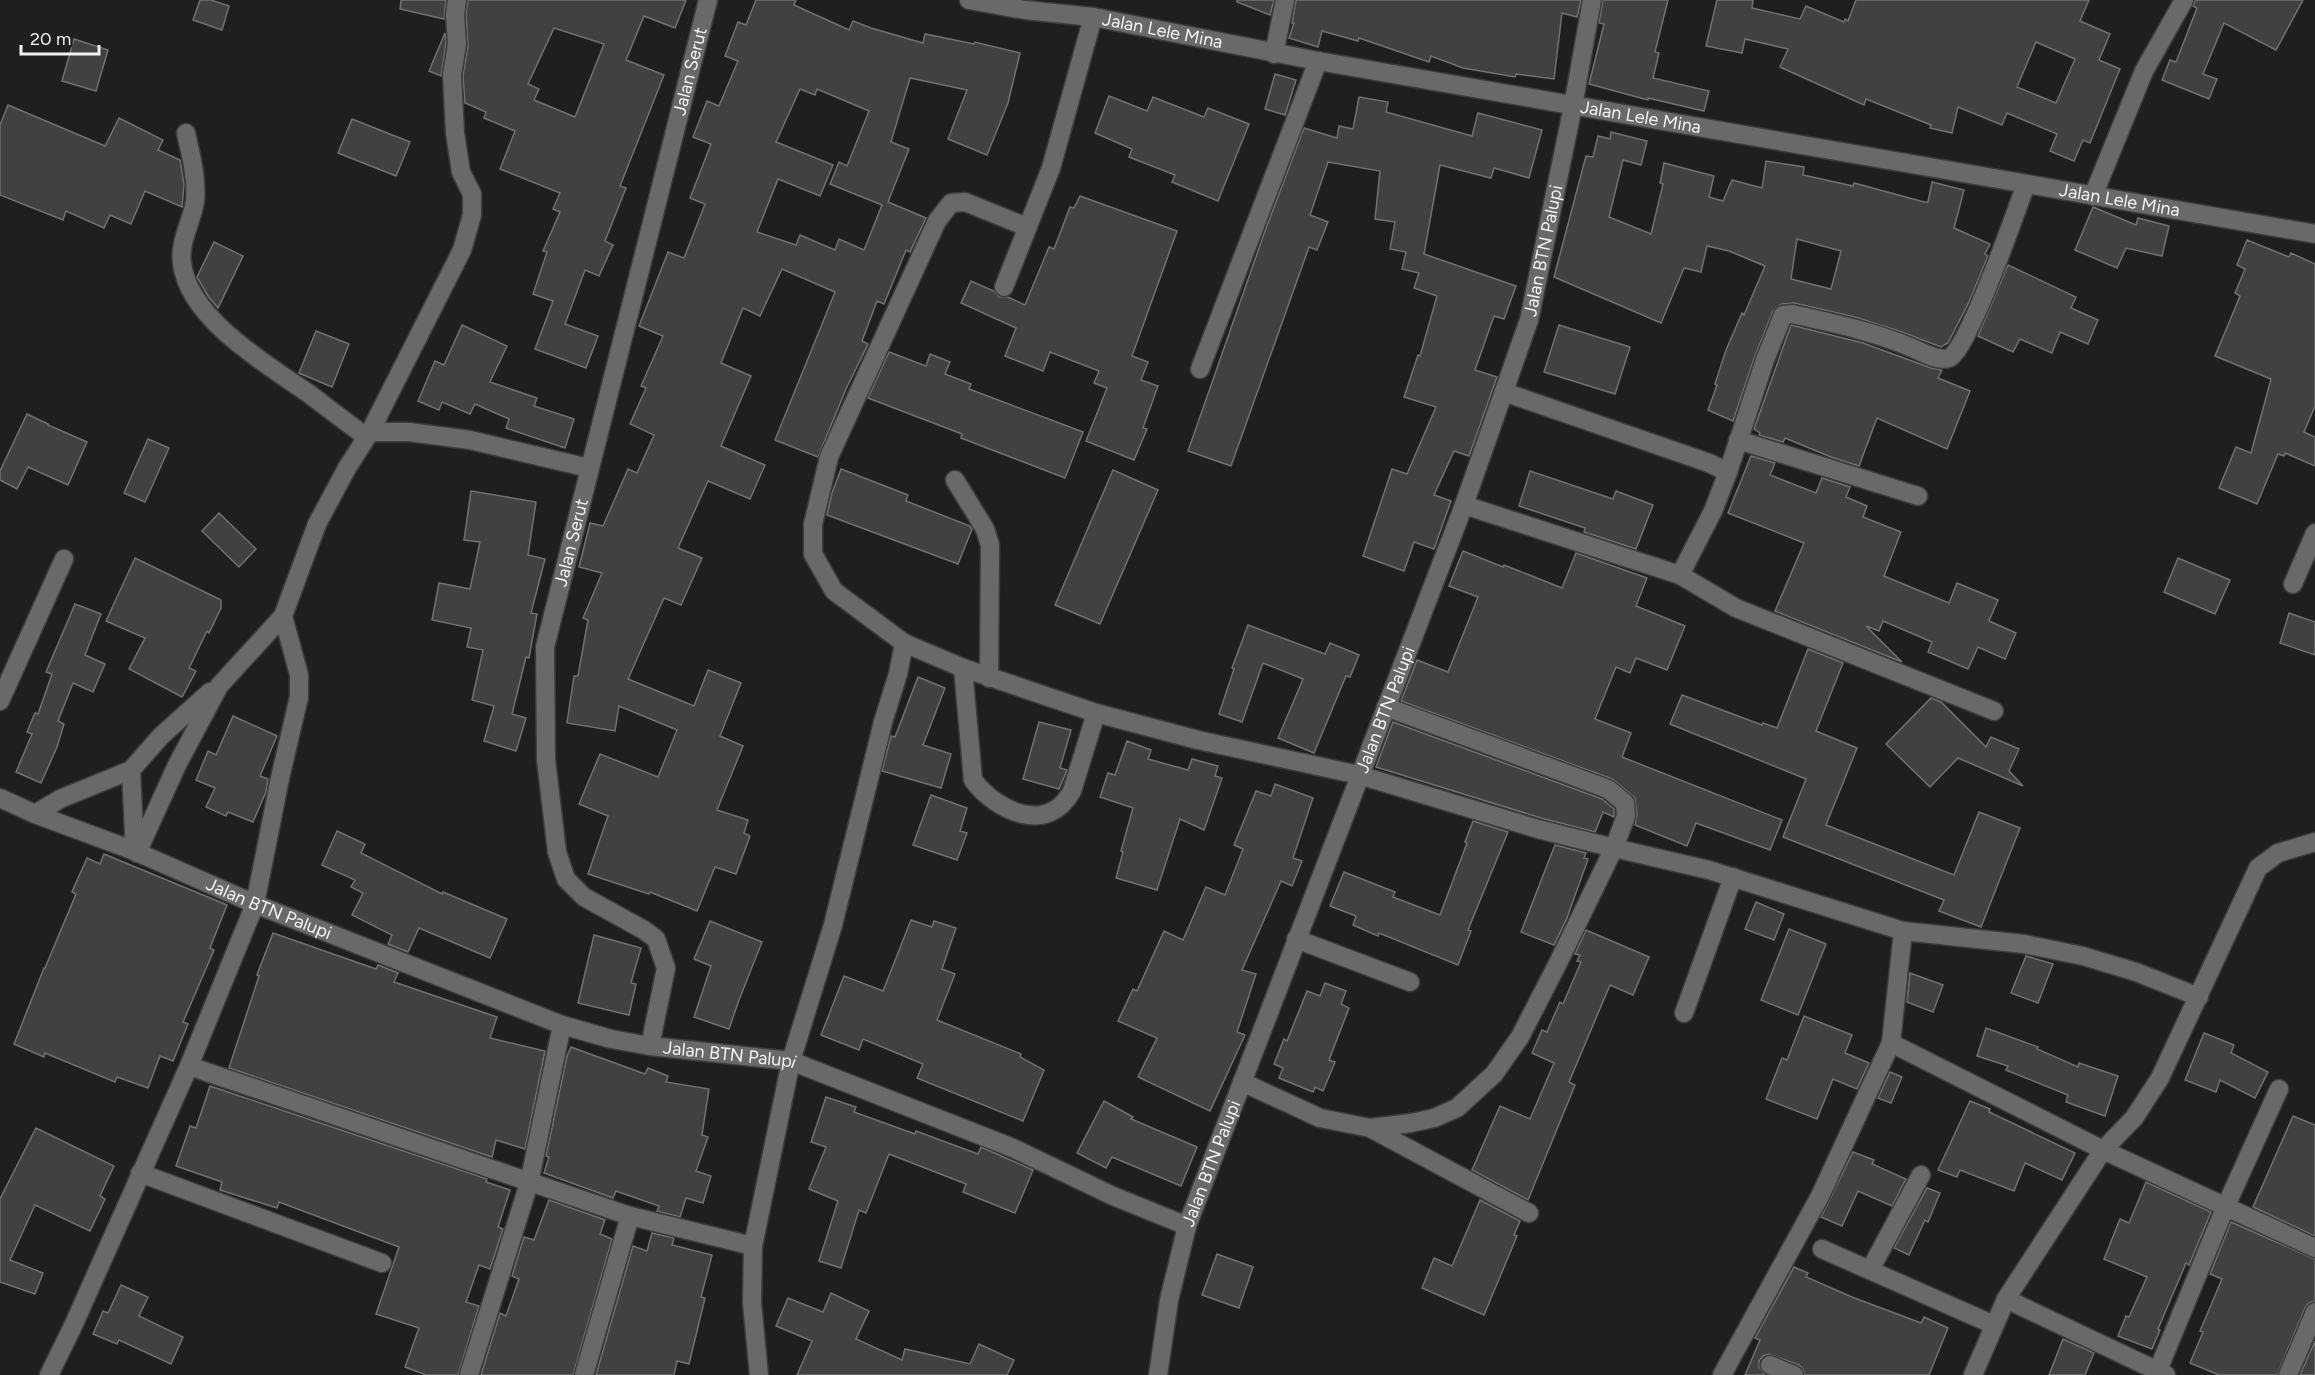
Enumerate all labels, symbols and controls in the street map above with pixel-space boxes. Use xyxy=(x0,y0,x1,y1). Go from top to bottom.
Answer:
street label: Jalan Lele Mina xyxy=(1100,8,1225,53)
scale bar xyxy=(21,18,99,56)
street label: Jalan Serut xyxy=(668,25,712,118)
text: 20 m xyxy=(30,28,71,50)
street label: Jalan Lele Mina xyxy=(1579,96,1703,138)
street label: Jalan Lele Mina xyxy=(2057,179,2182,221)
street label: Jalan BTN Palupi xyxy=(1519,183,1567,318)
street label: Jalan Serut xyxy=(550,496,593,589)
street label: Jalan BTN Palupi xyxy=(1351,643,1420,776)
street label: Jalan BTN Palupi xyxy=(203,873,335,944)
street label: Jalan BTN Palupi xyxy=(662,1036,800,1073)
street label: Jalan BTN Palupi xyxy=(1177,1097,1245,1230)

